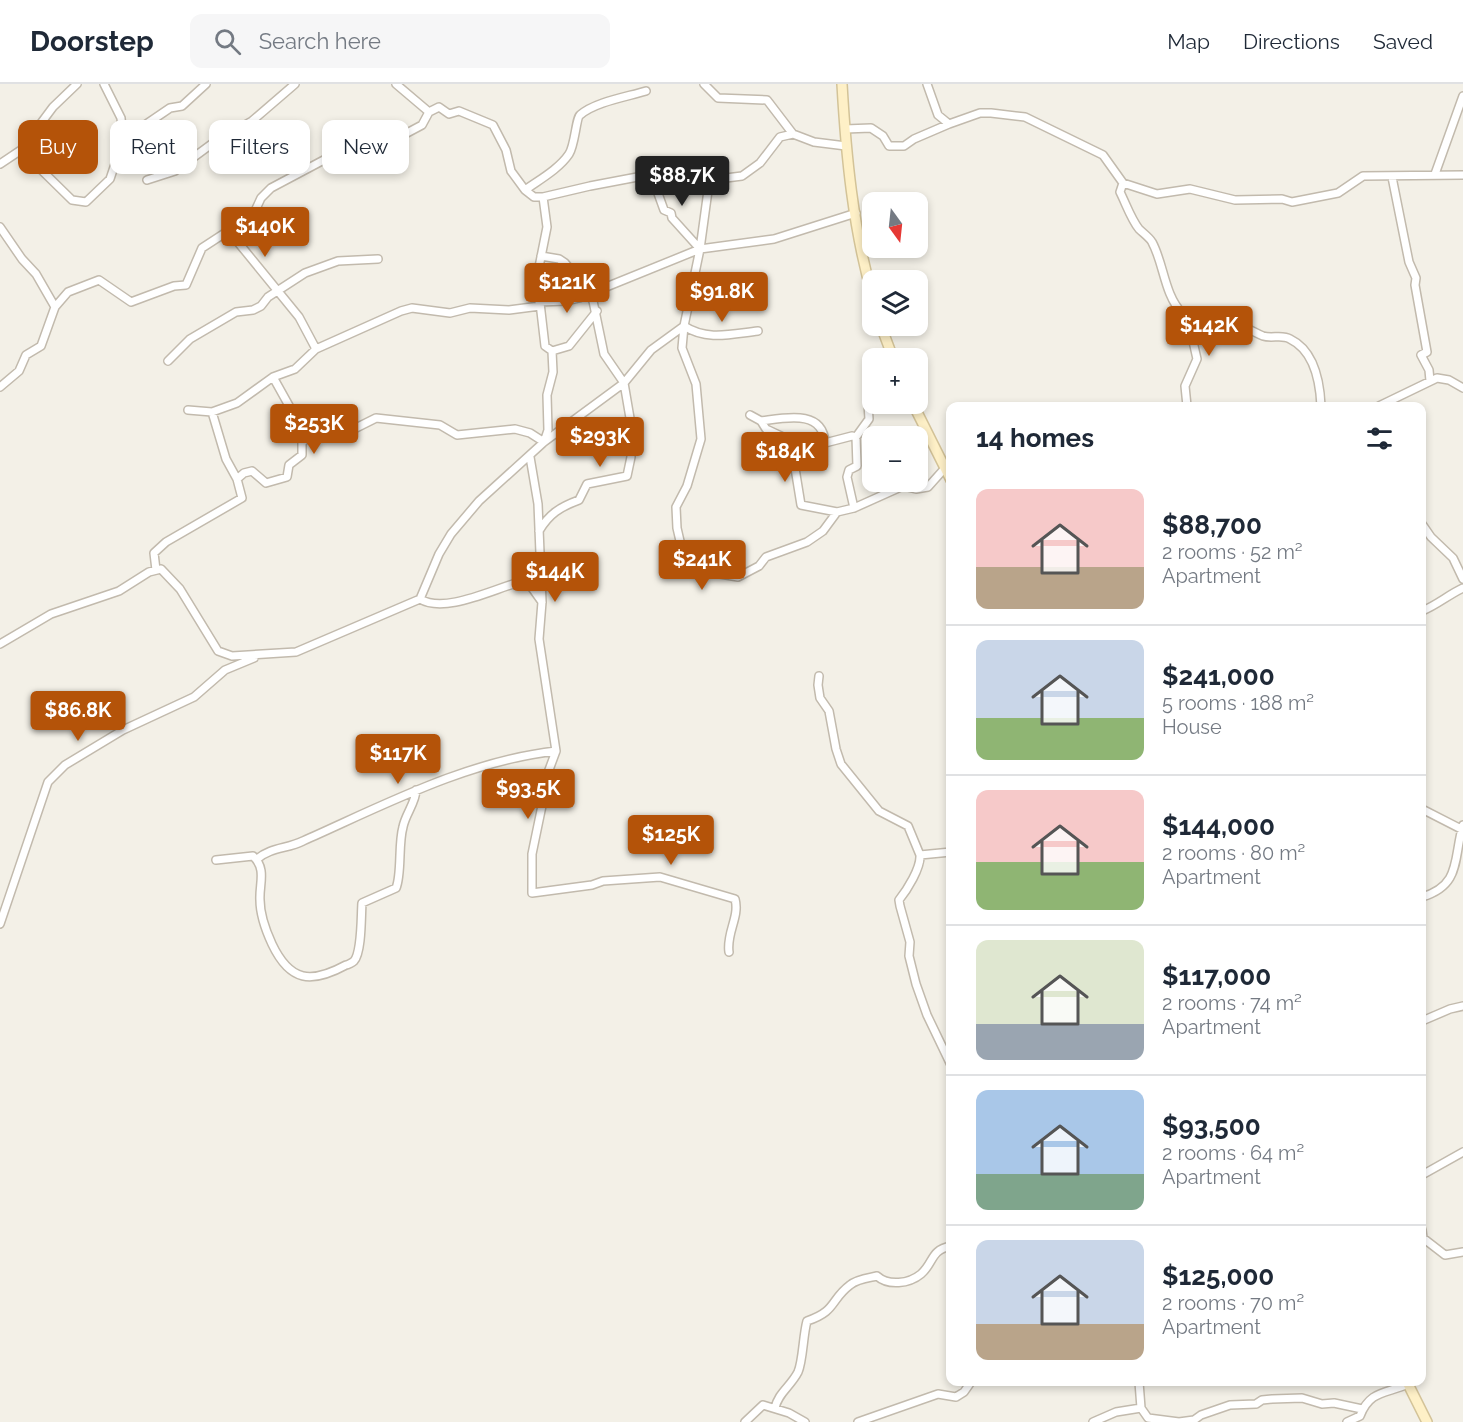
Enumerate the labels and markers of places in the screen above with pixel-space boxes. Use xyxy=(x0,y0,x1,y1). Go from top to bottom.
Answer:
pin: $88.7K xyxy=(633,156,731,207)
pin: $140K xyxy=(223,207,307,258)
pin: $121K xyxy=(525,263,609,314)
pin: $91.8K xyxy=(673,272,771,323)
pin: $142K xyxy=(1167,306,1251,357)
pin: $253K xyxy=(272,404,356,455)
pin: $293K xyxy=(558,417,642,468)
pin: $184K xyxy=(743,432,827,483)
pin: $241K xyxy=(660,540,744,591)
pin: $144K xyxy=(513,552,597,603)
pin: $86.8K xyxy=(29,691,127,742)
pin: $117K xyxy=(356,734,440,785)
pin: $93.5K xyxy=(479,769,577,820)
pin: $125K xyxy=(629,815,713,866)

